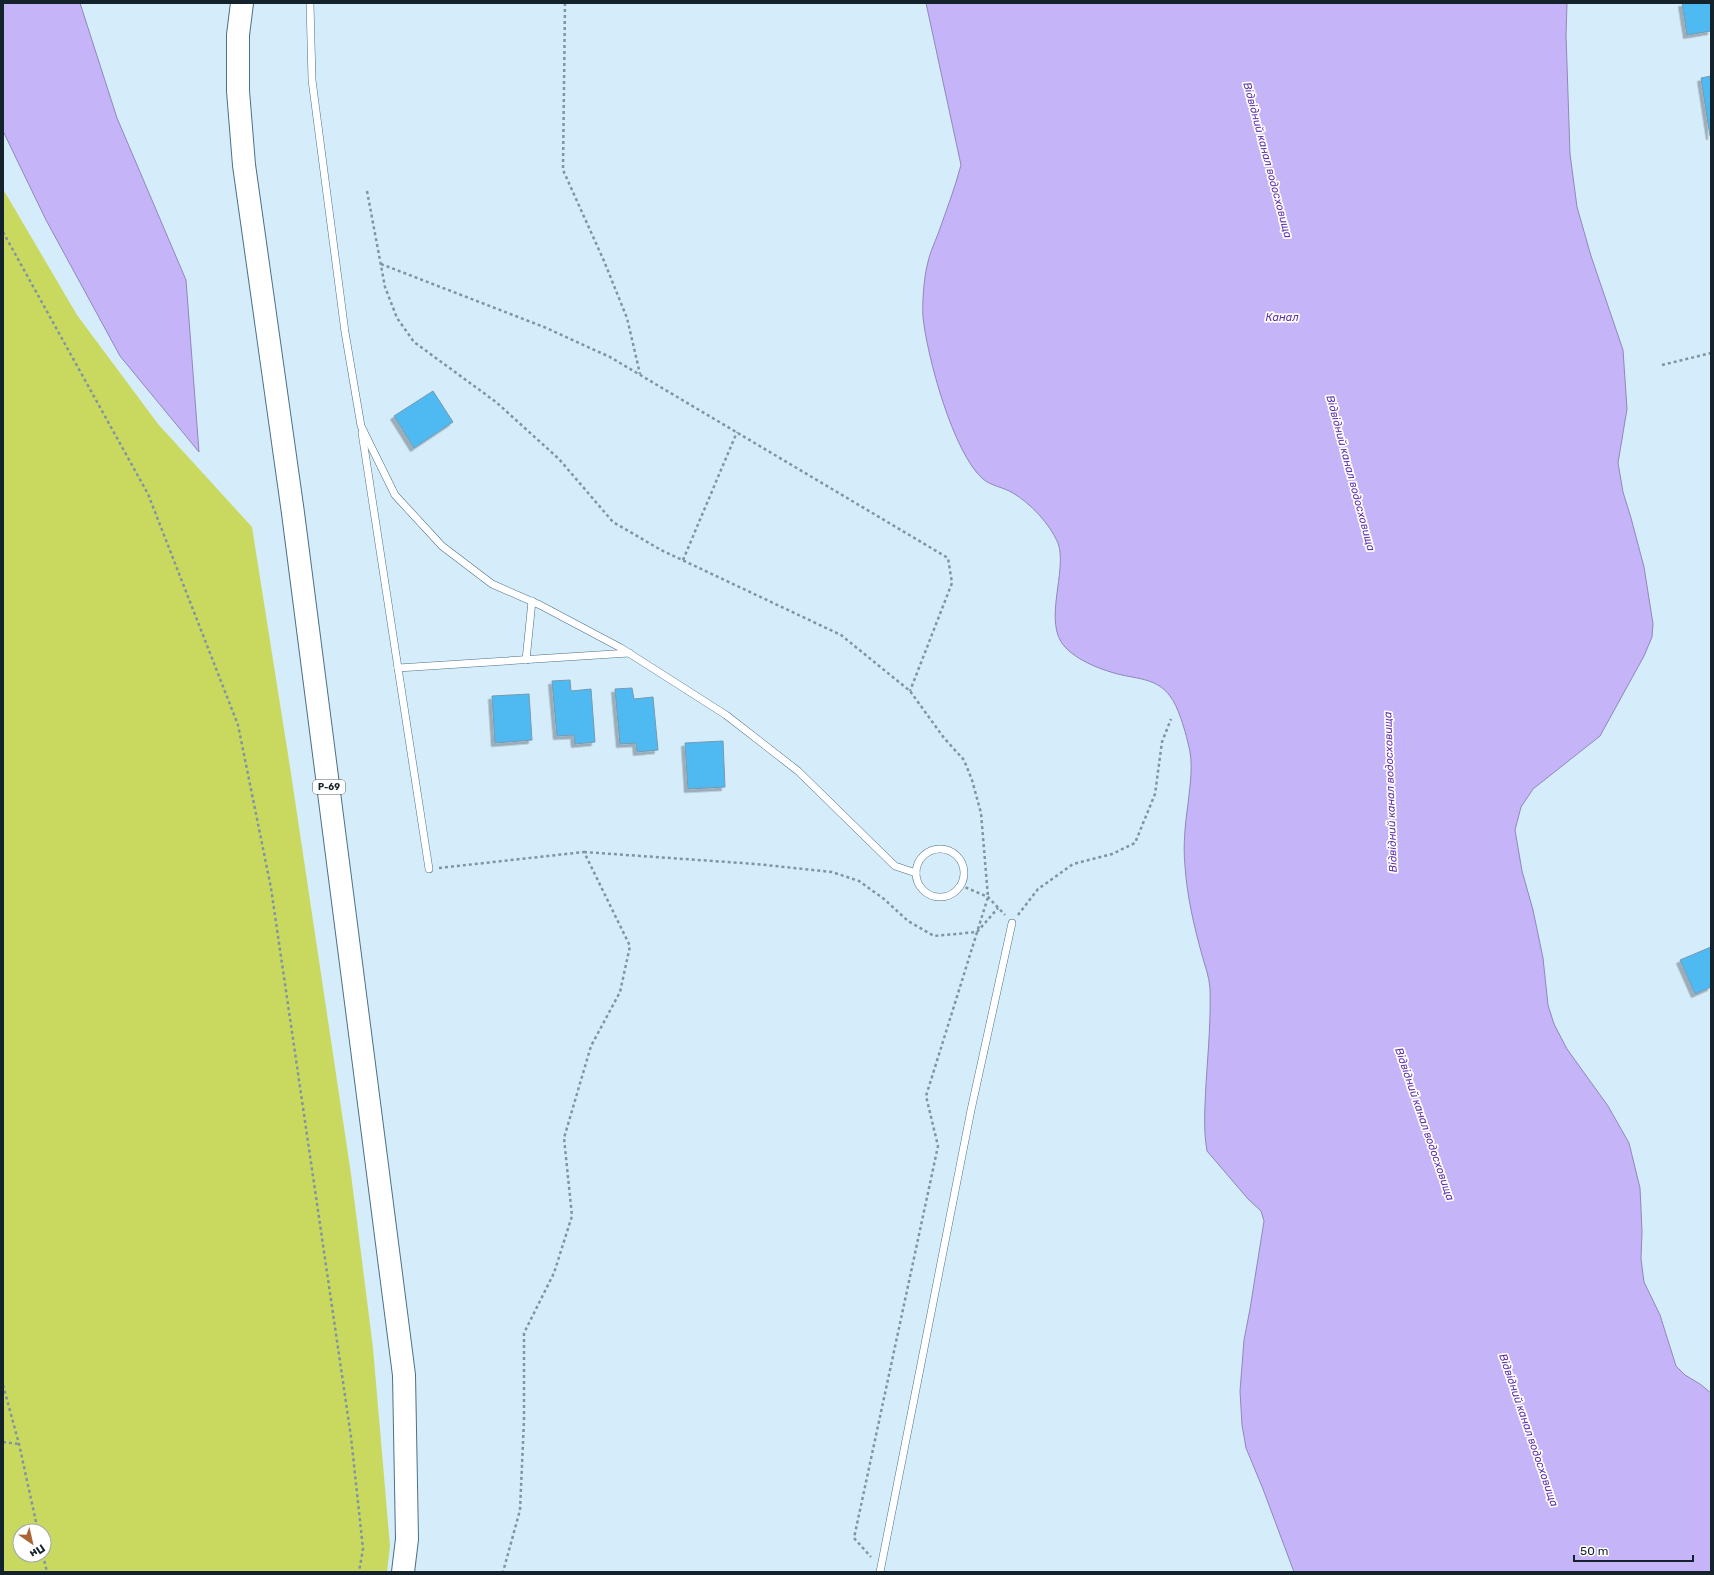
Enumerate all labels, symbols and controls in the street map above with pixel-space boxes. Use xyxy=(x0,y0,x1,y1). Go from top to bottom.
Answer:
water label: Відвідний канал водосховища xyxy=(1240,81,1295,240)
water label: Канал xyxy=(1265,311,1299,324)
water label: Відвідний канал водосховища xyxy=(1323,394,1378,553)
water label: Відвідний канал водосховища xyxy=(1381,711,1400,873)
road number: Р-69 xyxy=(313,780,345,794)
water label: Відвідний канал водосховища xyxy=(1392,1046,1457,1203)
water label: Відвідний канал водосховища xyxy=(1496,1352,1561,1509)
north arrow xyxy=(12,1523,52,1563)
scale bar xyxy=(1574,1537,1693,1563)
text: Пн xyxy=(27,1541,47,1561)
text: 50 m xyxy=(1580,1544,1608,1558)

